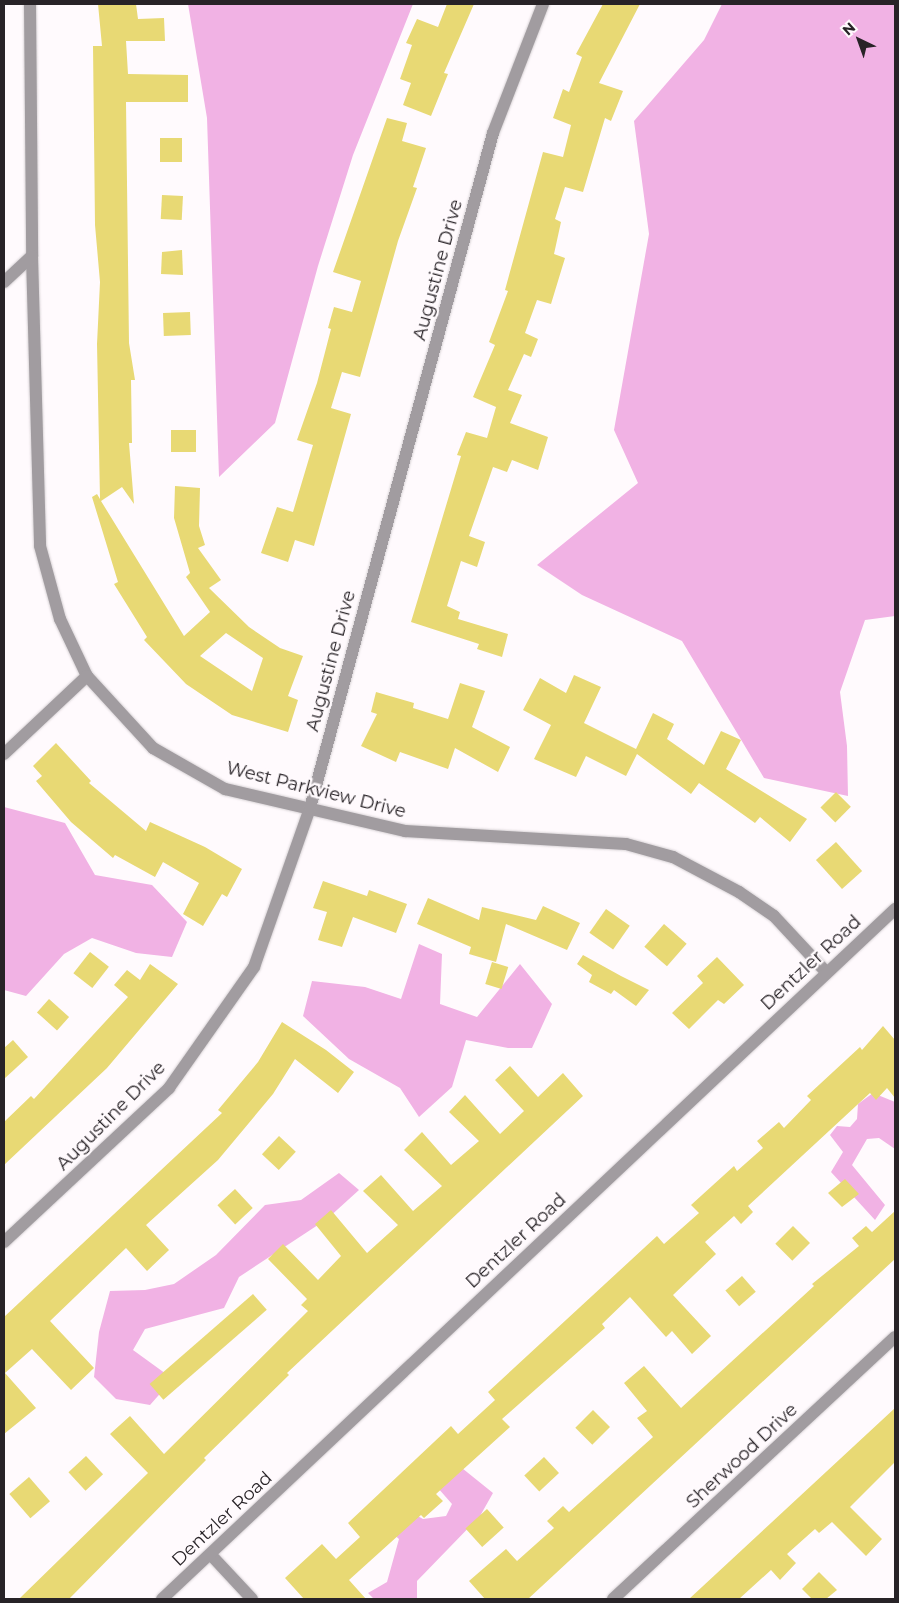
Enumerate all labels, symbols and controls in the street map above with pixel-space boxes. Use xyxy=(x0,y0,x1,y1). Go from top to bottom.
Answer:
north arrow xyxy=(834,15,884,65)
text: N xyxy=(839,18,859,39)
street label: Augustine Drive xyxy=(409,197,467,343)
street label: Augustine Drive xyxy=(302,588,360,734)
street label: West Parkview Drive xyxy=(224,757,408,823)
street label: Dentzler Road xyxy=(756,911,866,1015)
street label: Augustine Drive xyxy=(52,1057,170,1175)
street label: Dentzler Road xyxy=(461,1189,571,1293)
street label: Sherwood Drive xyxy=(682,1399,802,1513)
street label: Dentzler Road xyxy=(167,1467,277,1571)

